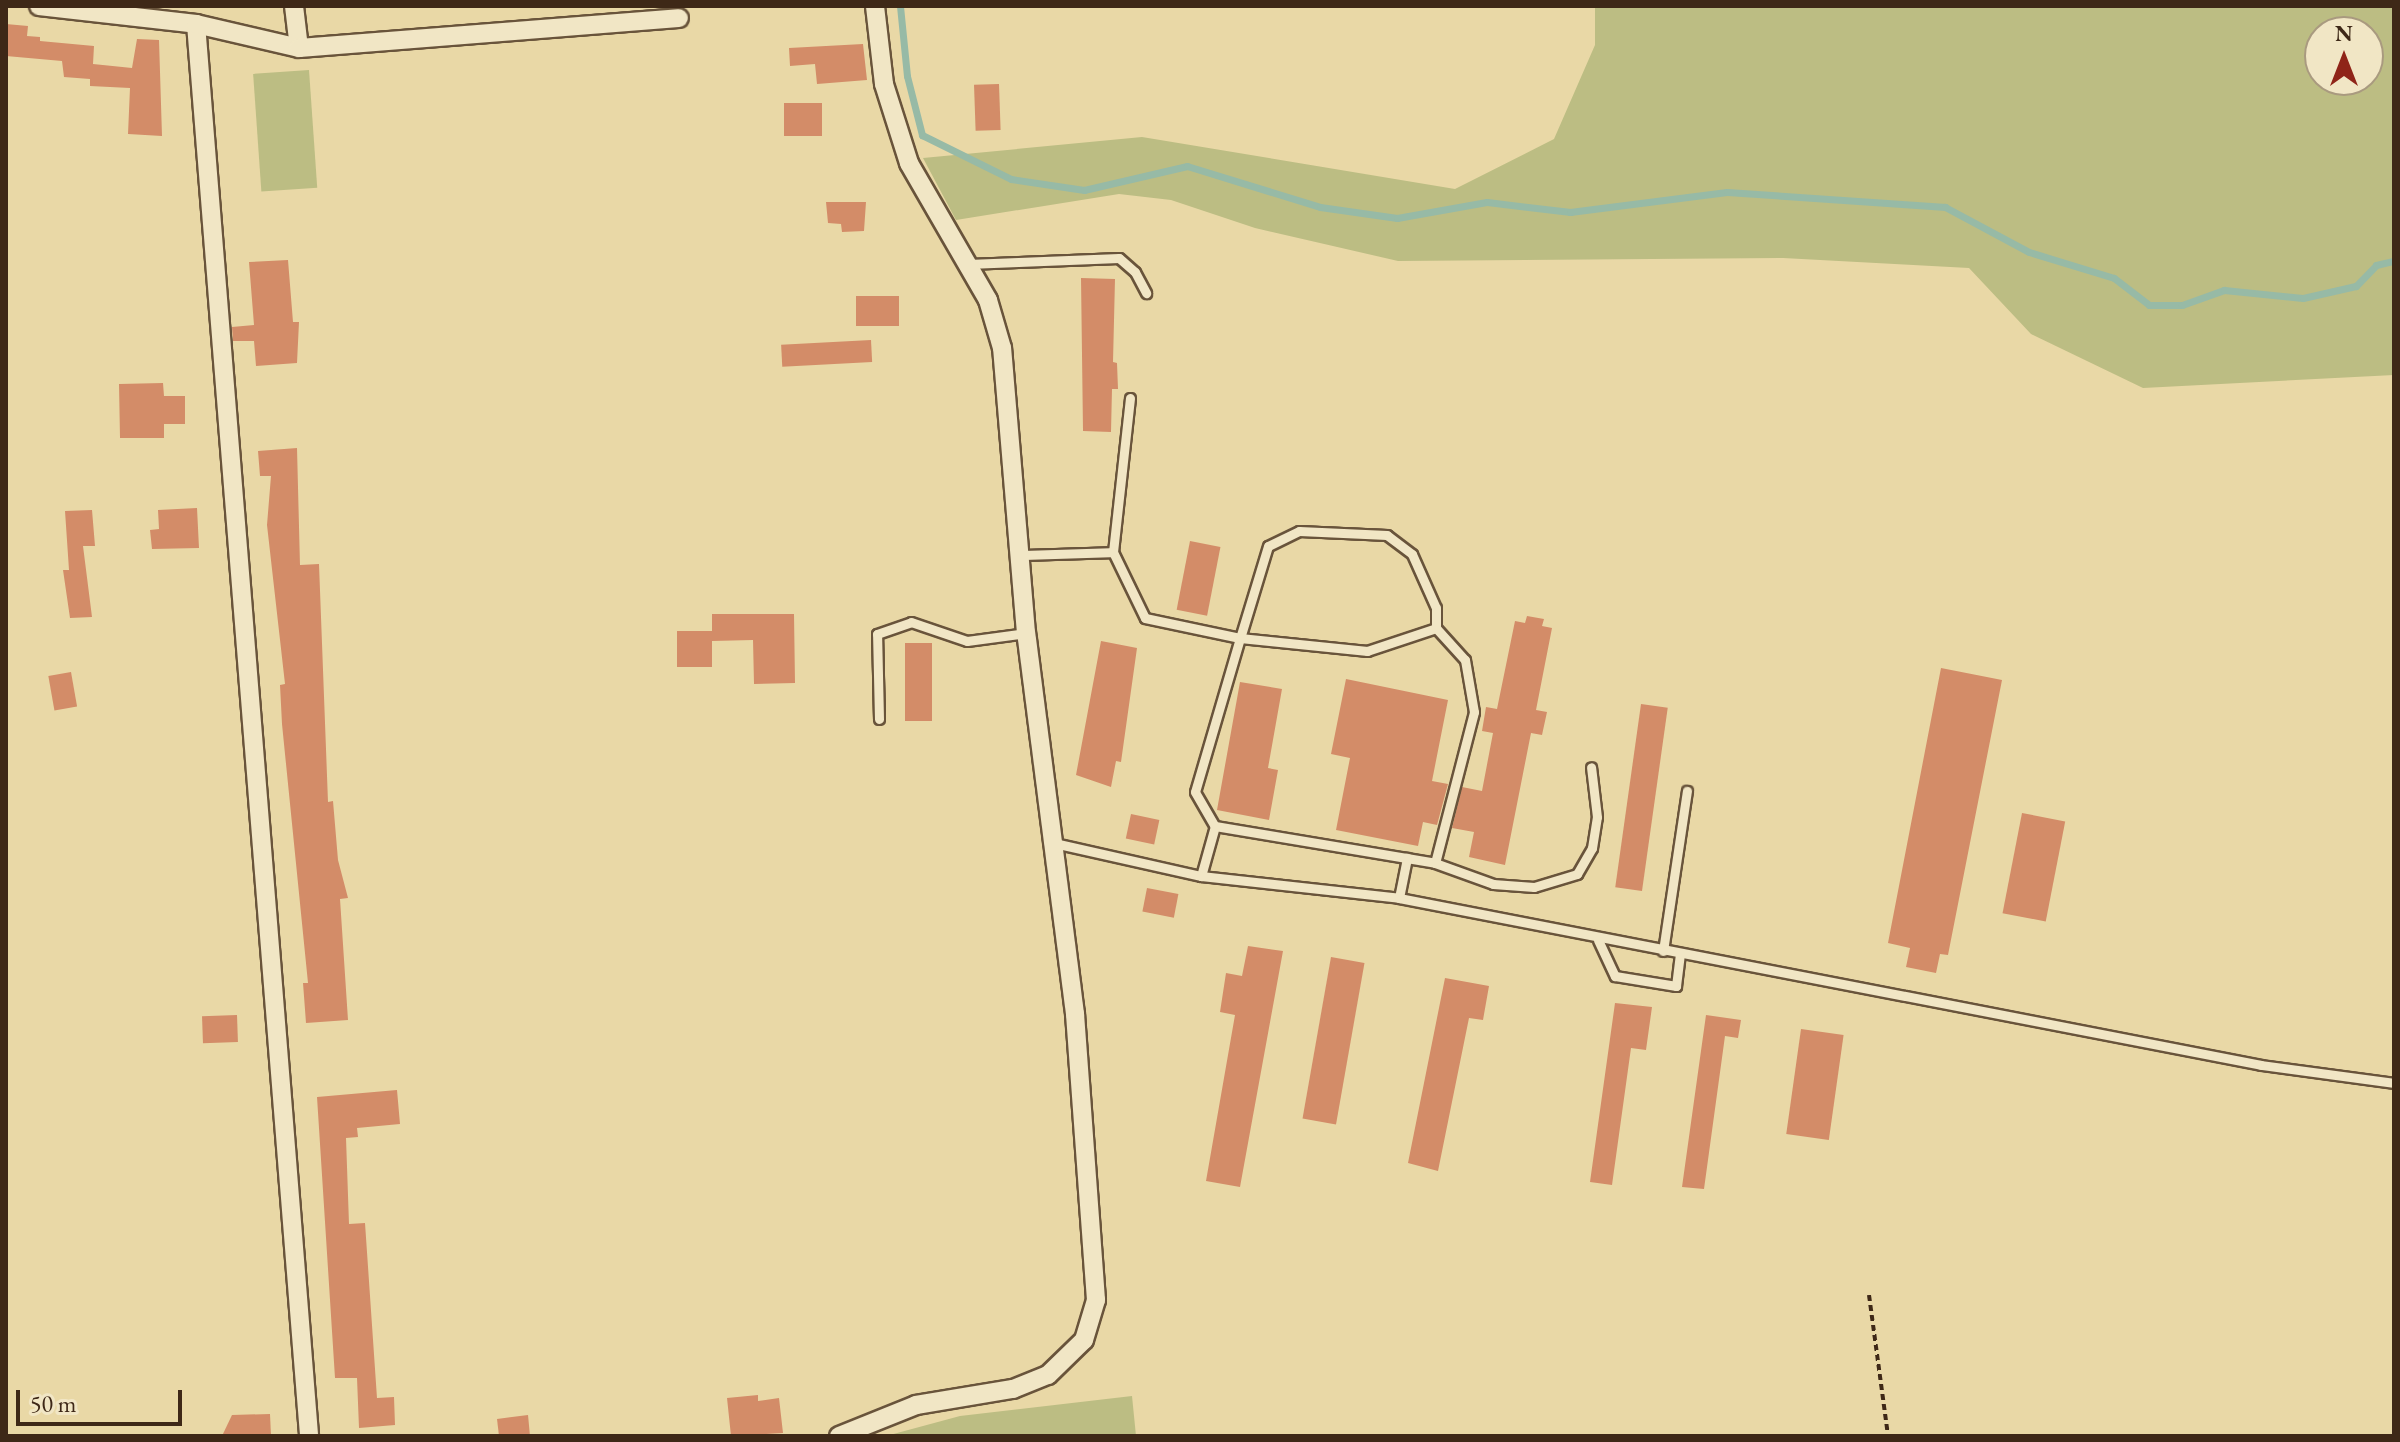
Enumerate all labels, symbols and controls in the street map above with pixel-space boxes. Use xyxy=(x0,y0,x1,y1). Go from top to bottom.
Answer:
north arrow xyxy=(2304,16,2384,96)
text: N xyxy=(2335,19,2353,48)
scale bar xyxy=(20,1374,186,1424)
text: 50 m xyxy=(30,1388,77,1419)

